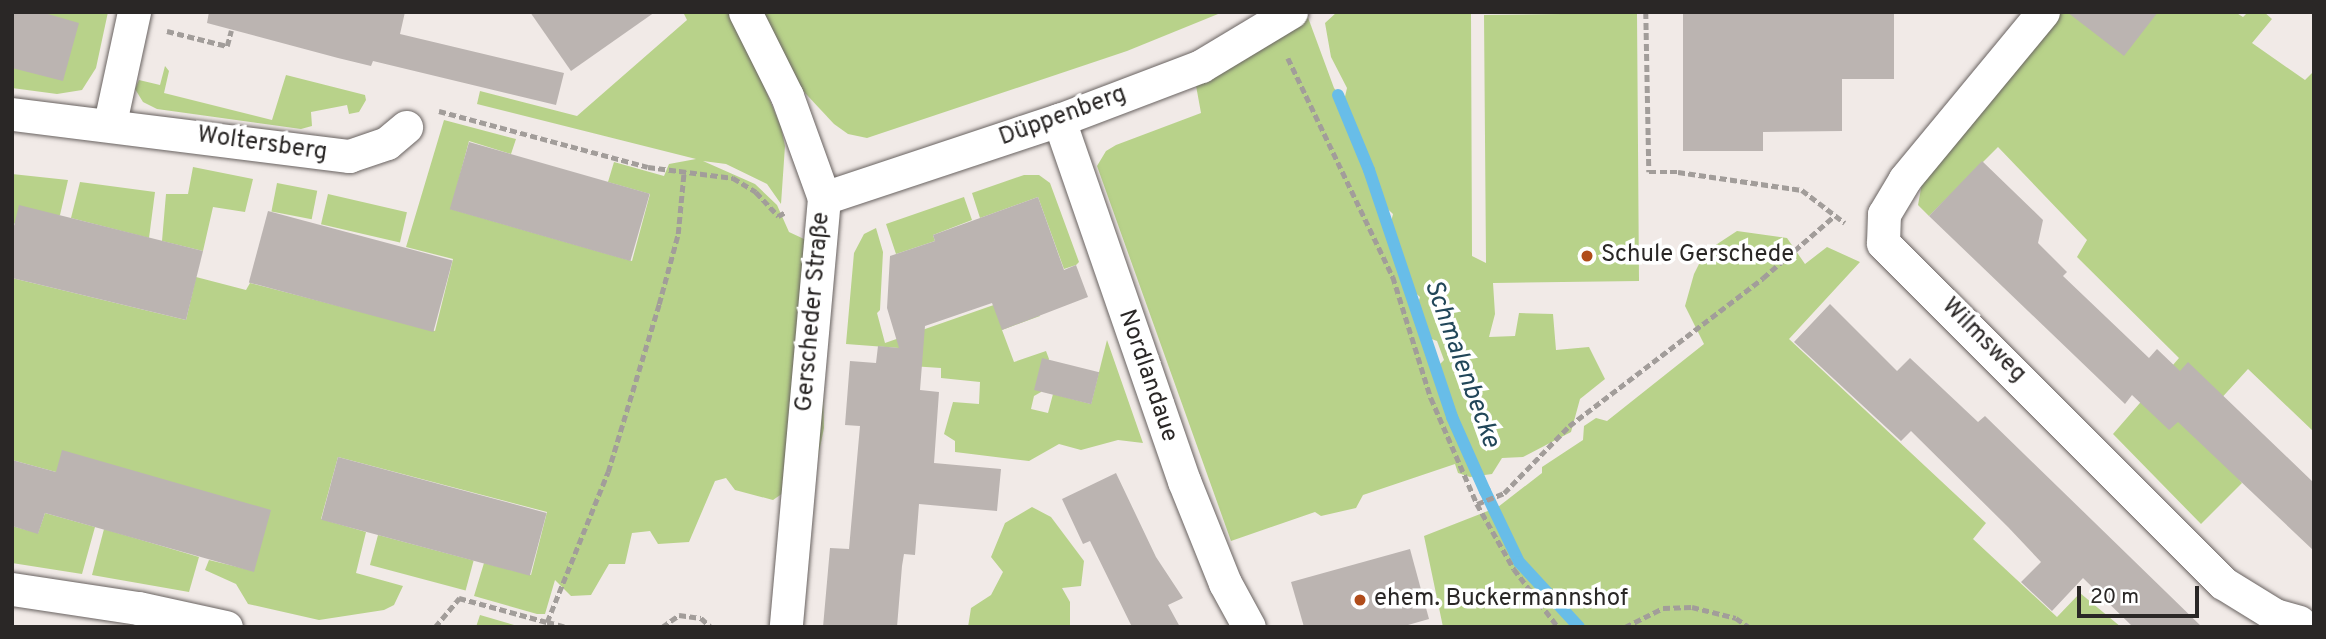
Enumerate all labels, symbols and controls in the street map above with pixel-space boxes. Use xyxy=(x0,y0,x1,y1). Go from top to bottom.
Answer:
street label: Düppenberg xyxy=(995,81,1131,153)
street label: Woltersberg xyxy=(195,122,329,168)
street label: Gerscheder Straße xyxy=(791,211,837,413)
place label: Schule Gerschede xyxy=(1601,242,1794,270)
marker: Schule Gerschede xyxy=(1579,248,1595,264)
water label: Schmalenbecke xyxy=(1416,276,1506,452)
street label: Wilmsweg xyxy=(1935,293,2031,389)
street label: Nordlandaue xyxy=(1111,306,1183,446)
scale bar xyxy=(2081,572,2204,616)
text: 20 m xyxy=(2090,584,2139,611)
place label: ehem. Buckermannshof xyxy=(1374,586,1628,614)
marker: ehem. Buckermannshof xyxy=(1352,592,1368,608)

